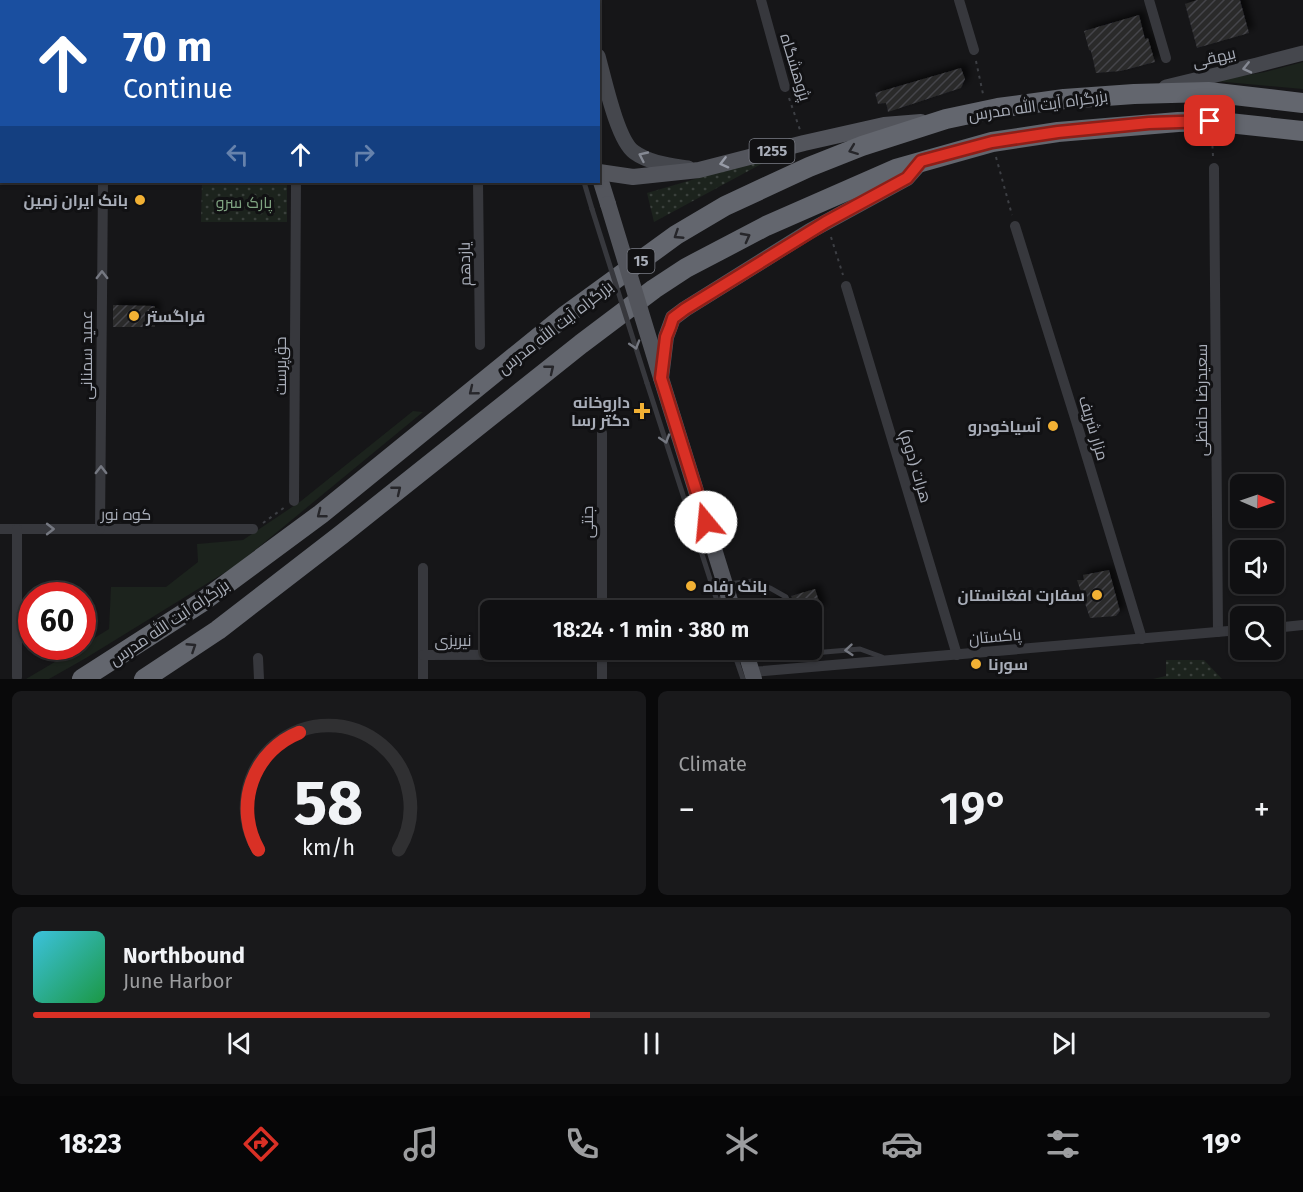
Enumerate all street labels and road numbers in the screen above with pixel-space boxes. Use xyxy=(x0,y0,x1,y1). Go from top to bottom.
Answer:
street label: پژوهشگاه xyxy=(774,31,815,105)
street label: بیهقی xyxy=(1191,43,1238,73)
street label: بزرگراه آیت الله مدرس xyxy=(967,85,1109,126)
road number: 1255 xyxy=(750,139,794,163)
street label: یازدهم xyxy=(455,241,476,286)
road number: 15 xyxy=(628,249,654,273)
street label: بزرگراه آیت الله مدرس xyxy=(493,276,617,379)
street label: عمید سمنانی xyxy=(77,310,97,400)
street label: حق‌پرست xyxy=(271,337,292,395)
street label: سعیدرضا حافظی xyxy=(1192,344,1212,456)
street label: مزار شریف xyxy=(1075,393,1112,463)
street label: هرات (دوم) xyxy=(893,427,936,506)
street label: کوه نور xyxy=(100,505,151,524)
street label: جنتی xyxy=(578,506,598,538)
street label: بزرگراه آیت الله مدرس xyxy=(105,574,233,670)
street label: پاکستان xyxy=(968,625,1023,650)
street label: نیریزی xyxy=(434,631,472,651)

